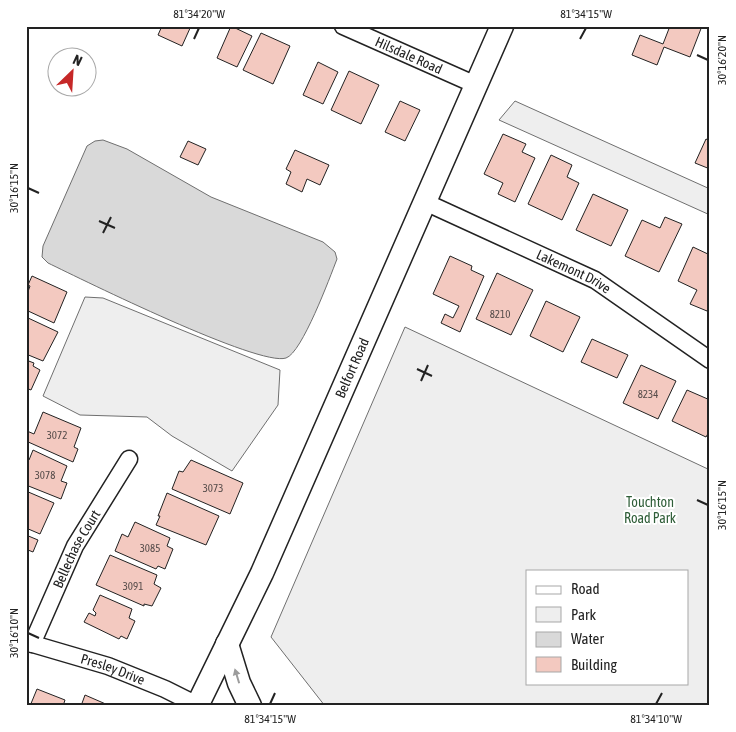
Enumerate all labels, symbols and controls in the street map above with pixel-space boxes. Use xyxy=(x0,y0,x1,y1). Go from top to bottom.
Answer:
text: 81°34'20"W xyxy=(173,7,225,21)
text: 81°34'15"W xyxy=(560,7,612,21)
street label: Hilsdale Road xyxy=(373,33,445,77)
text: 30°16'20"N xyxy=(715,35,729,85)
north arrow xyxy=(48,48,98,98)
text: N xyxy=(70,51,85,69)
text: 30°16'15"N xyxy=(7,163,21,213)
street label: Lakemont Drive xyxy=(534,246,614,296)
house number: 8210 xyxy=(490,308,510,320)
street label: Belfort Road xyxy=(332,335,372,400)
house number: 8234 xyxy=(638,388,658,400)
house number: 3072 xyxy=(47,429,67,441)
house number: 3078 xyxy=(35,469,55,481)
text: 30°16'15"N xyxy=(715,480,729,530)
house number: 3073 xyxy=(203,482,223,494)
park label: Touchton Road Park xyxy=(624,494,676,526)
street label: Bellechase Court xyxy=(50,507,103,590)
house number: 3085 xyxy=(140,542,160,554)
legend xyxy=(526,570,688,684)
house number: 3091 xyxy=(123,580,143,592)
text: Road xyxy=(571,580,600,597)
text: Park xyxy=(571,606,596,623)
text: 30°16'10"N xyxy=(7,608,21,658)
text: Water xyxy=(571,630,604,647)
street label: Presley Drive xyxy=(79,650,147,688)
text: Building xyxy=(571,656,617,673)
one-way arrow xyxy=(232,668,240,683)
text: 81°34'15"W xyxy=(244,712,296,726)
text: 81°34'10"W xyxy=(630,712,682,726)

